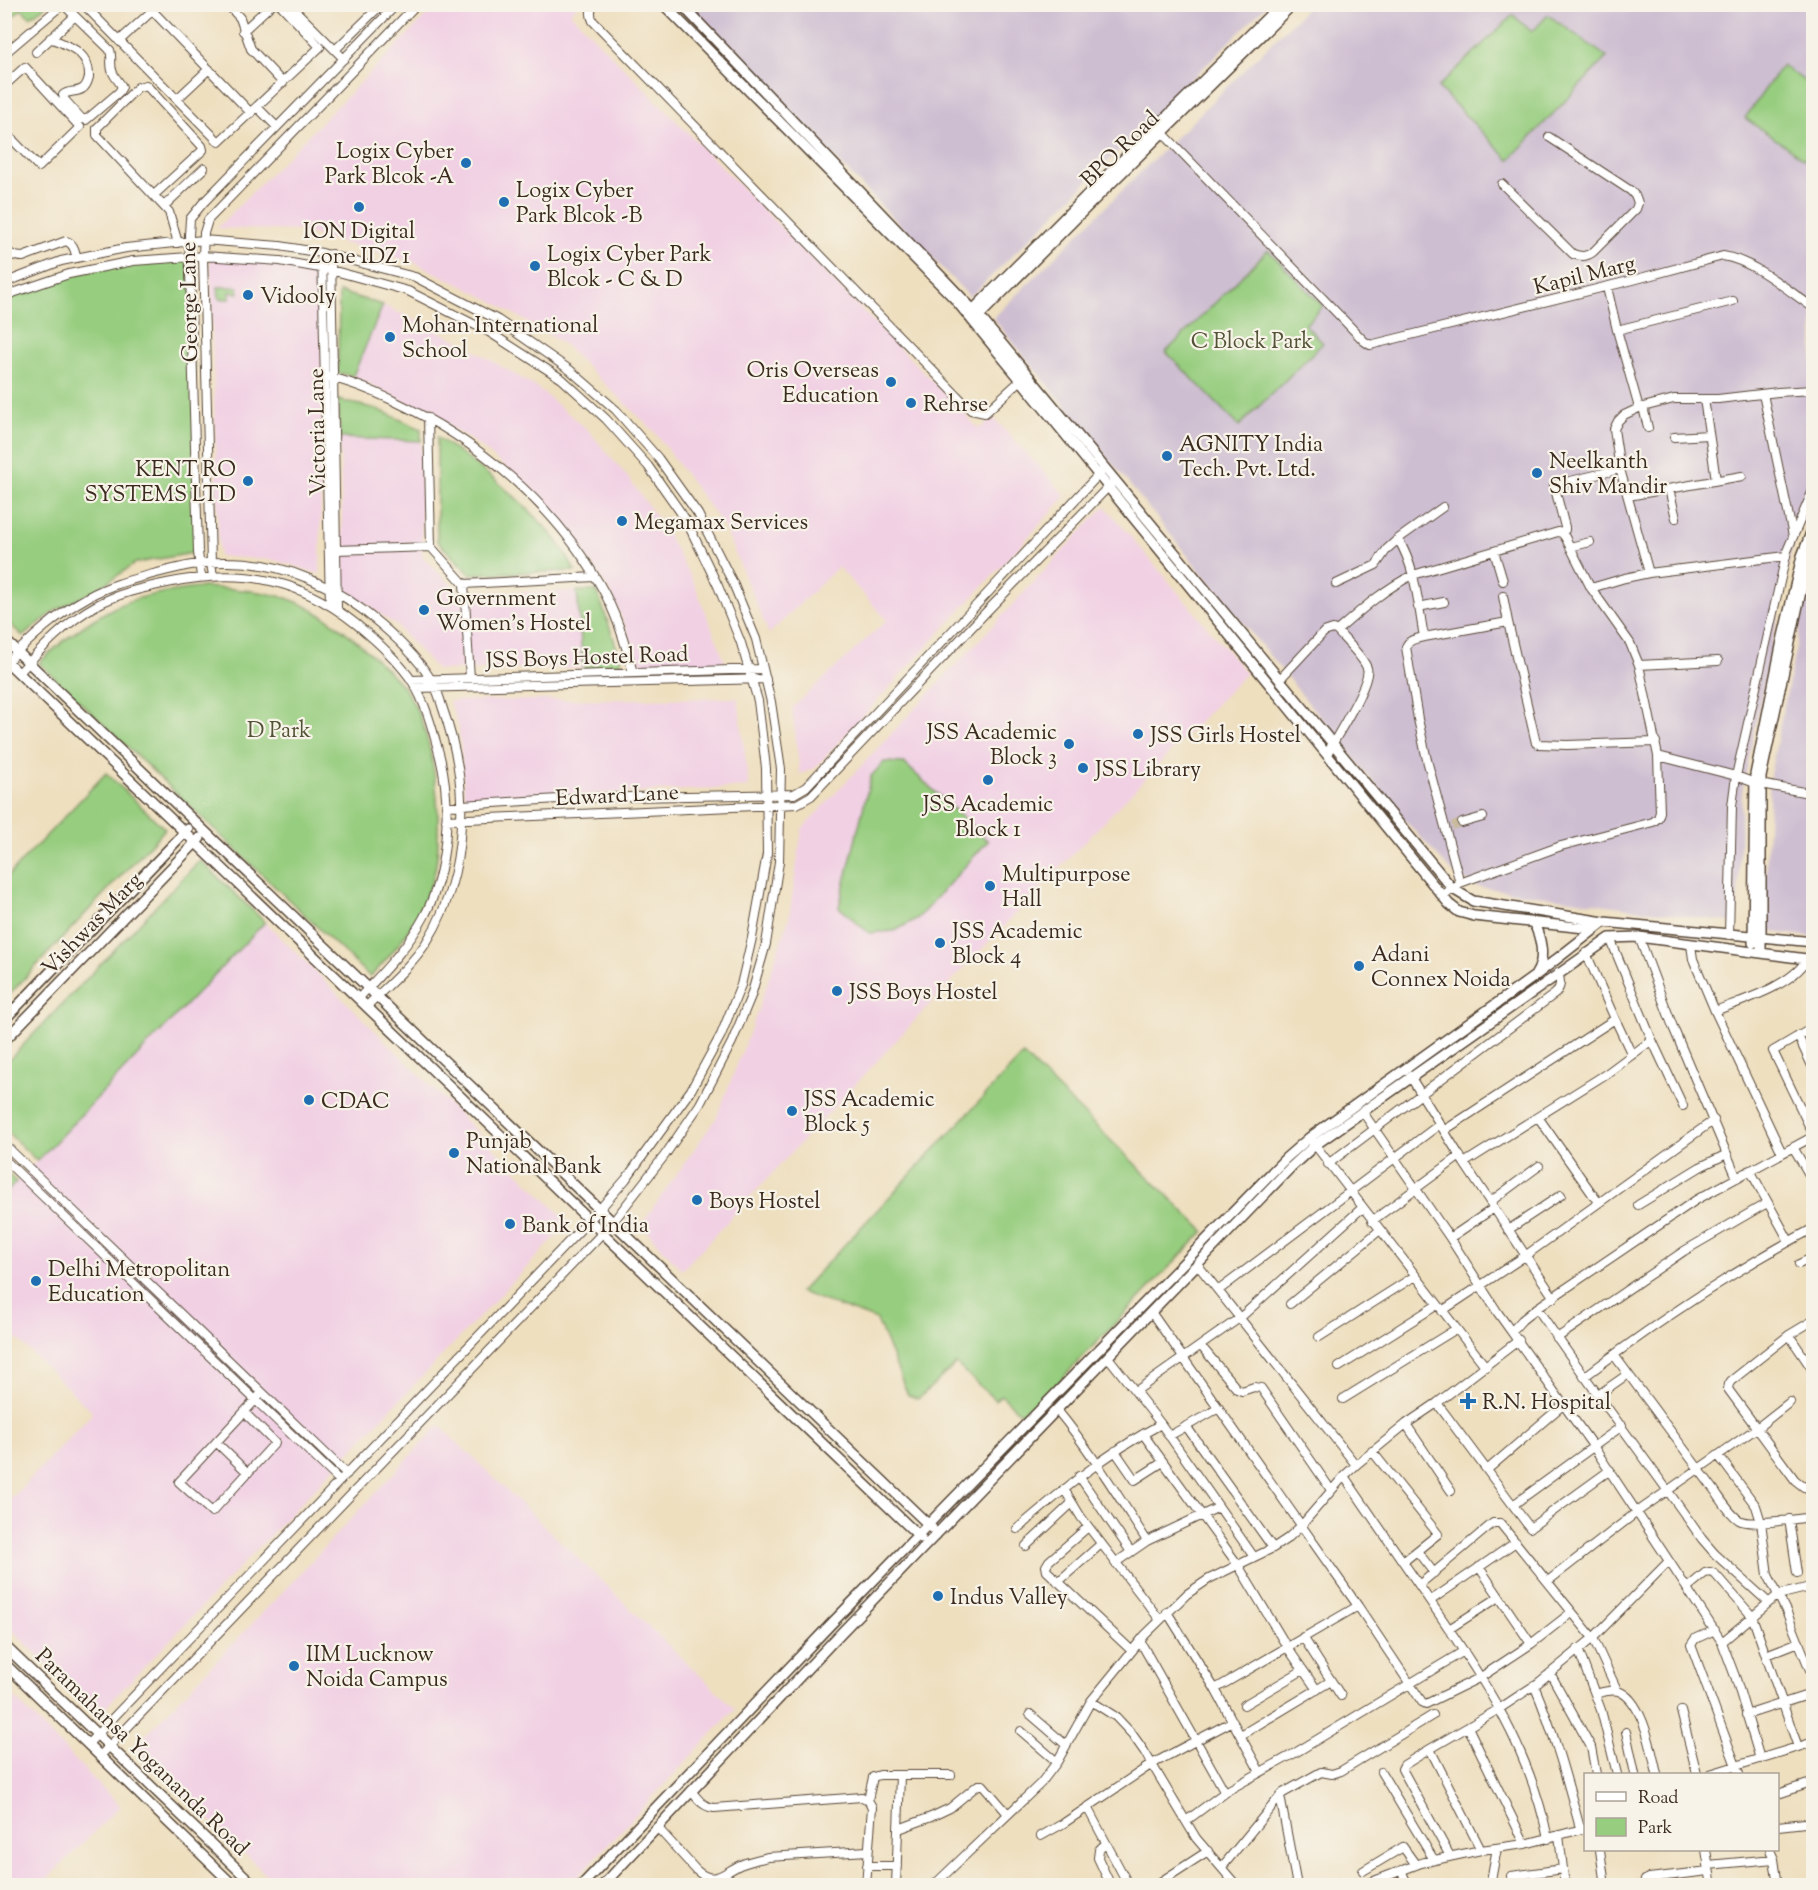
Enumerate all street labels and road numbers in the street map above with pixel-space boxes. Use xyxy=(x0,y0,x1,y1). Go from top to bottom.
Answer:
street label: BPO Road xyxy=(1074,104,1168,196)
street label: George Lane xyxy=(174,241,208,362)
street label: Kapil Marg xyxy=(1530,249,1639,305)
street label: Victoria Lane xyxy=(302,368,336,496)
street label: JSS Boys Hostel Road xyxy=(484,639,689,679)
street label: Edward Lane xyxy=(555,778,680,816)
street label: Vishwas Marg xyxy=(35,866,151,984)
street label: Paramahansa Yogananda Road xyxy=(26,1642,255,1864)

